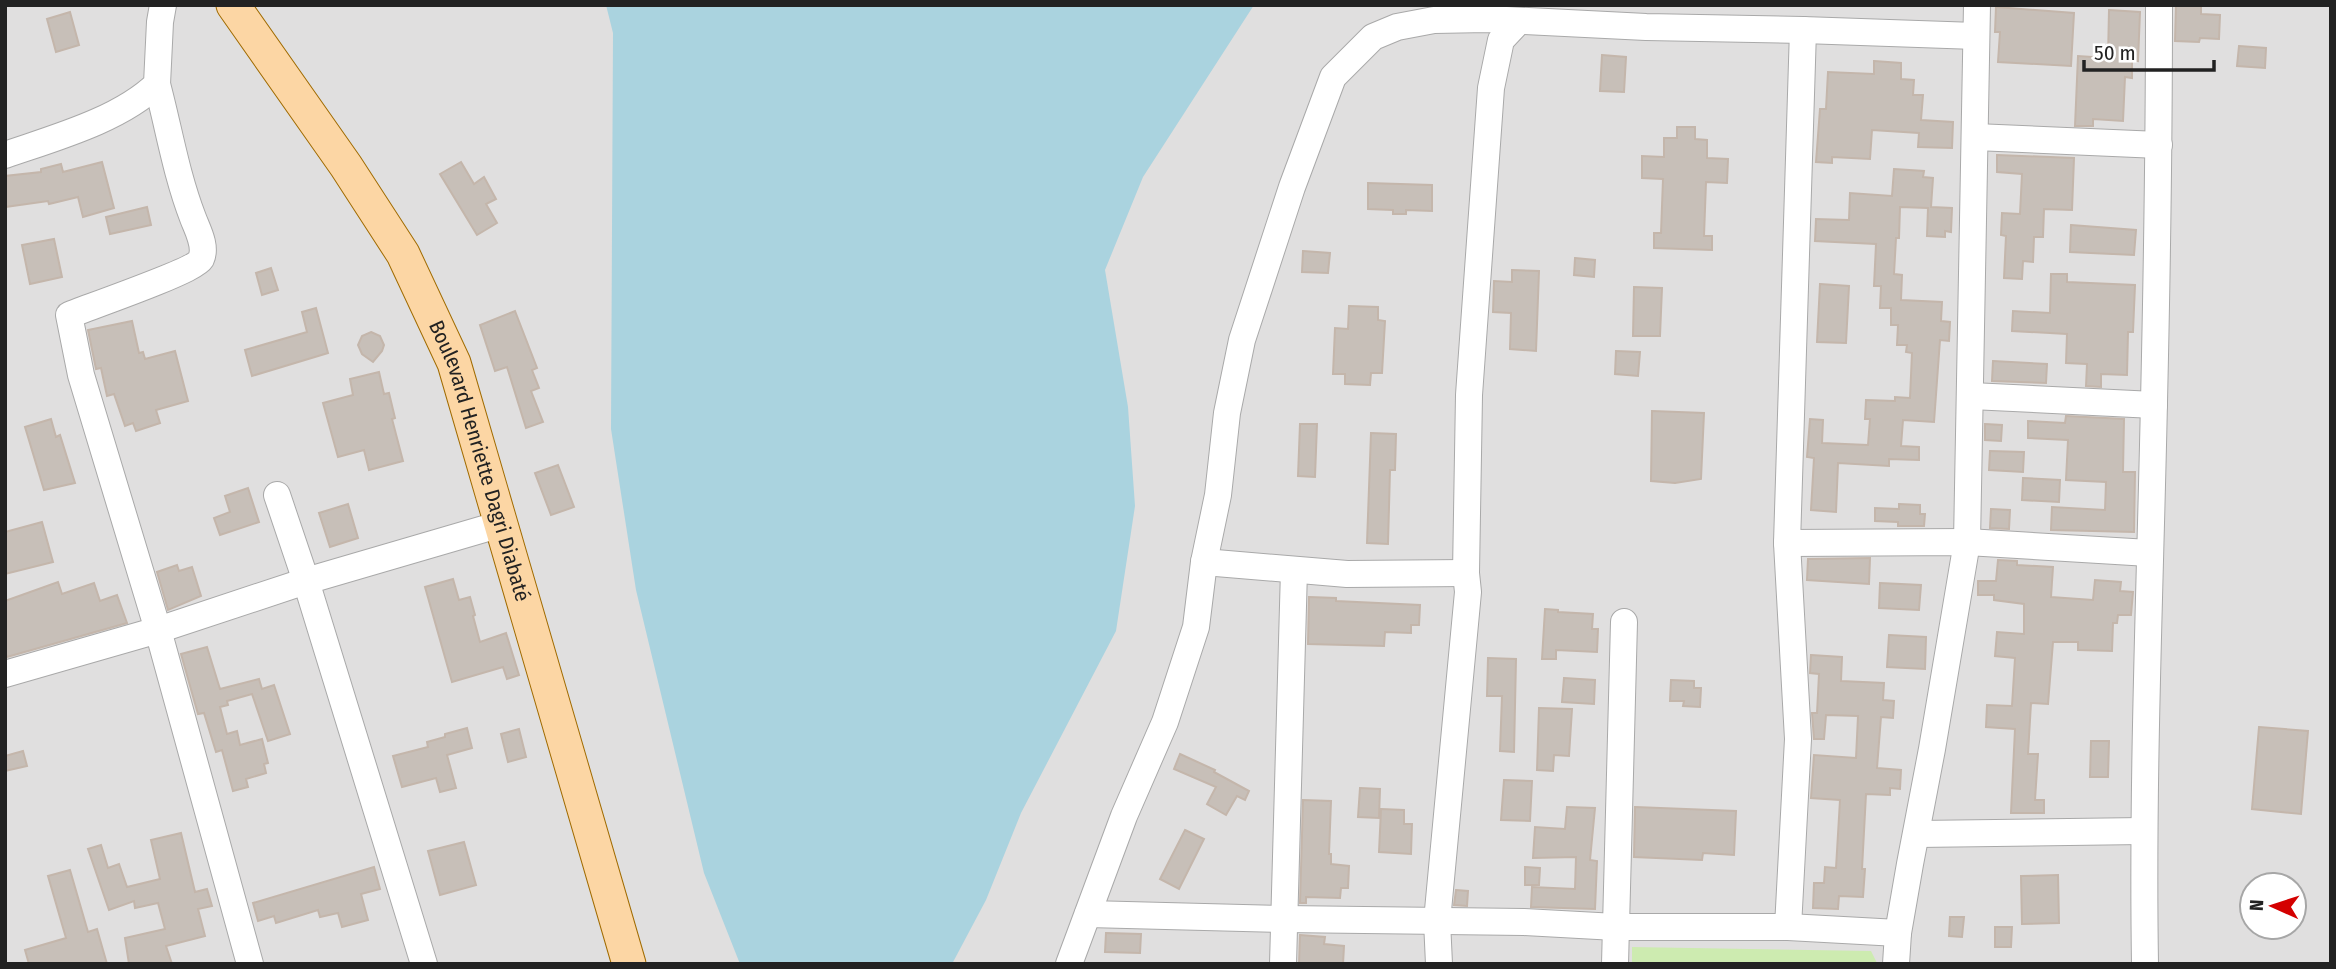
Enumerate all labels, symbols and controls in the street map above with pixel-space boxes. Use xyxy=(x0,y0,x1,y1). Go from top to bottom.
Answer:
scale bar xyxy=(2084,28,2214,72)
text: 50 m xyxy=(2094,40,2136,66)
street label: Boulevard Henriette Dagri Diabaté xyxy=(423,316,536,604)
north arrow xyxy=(2238,871,2308,941)
text: N xyxy=(2245,899,2268,911)

